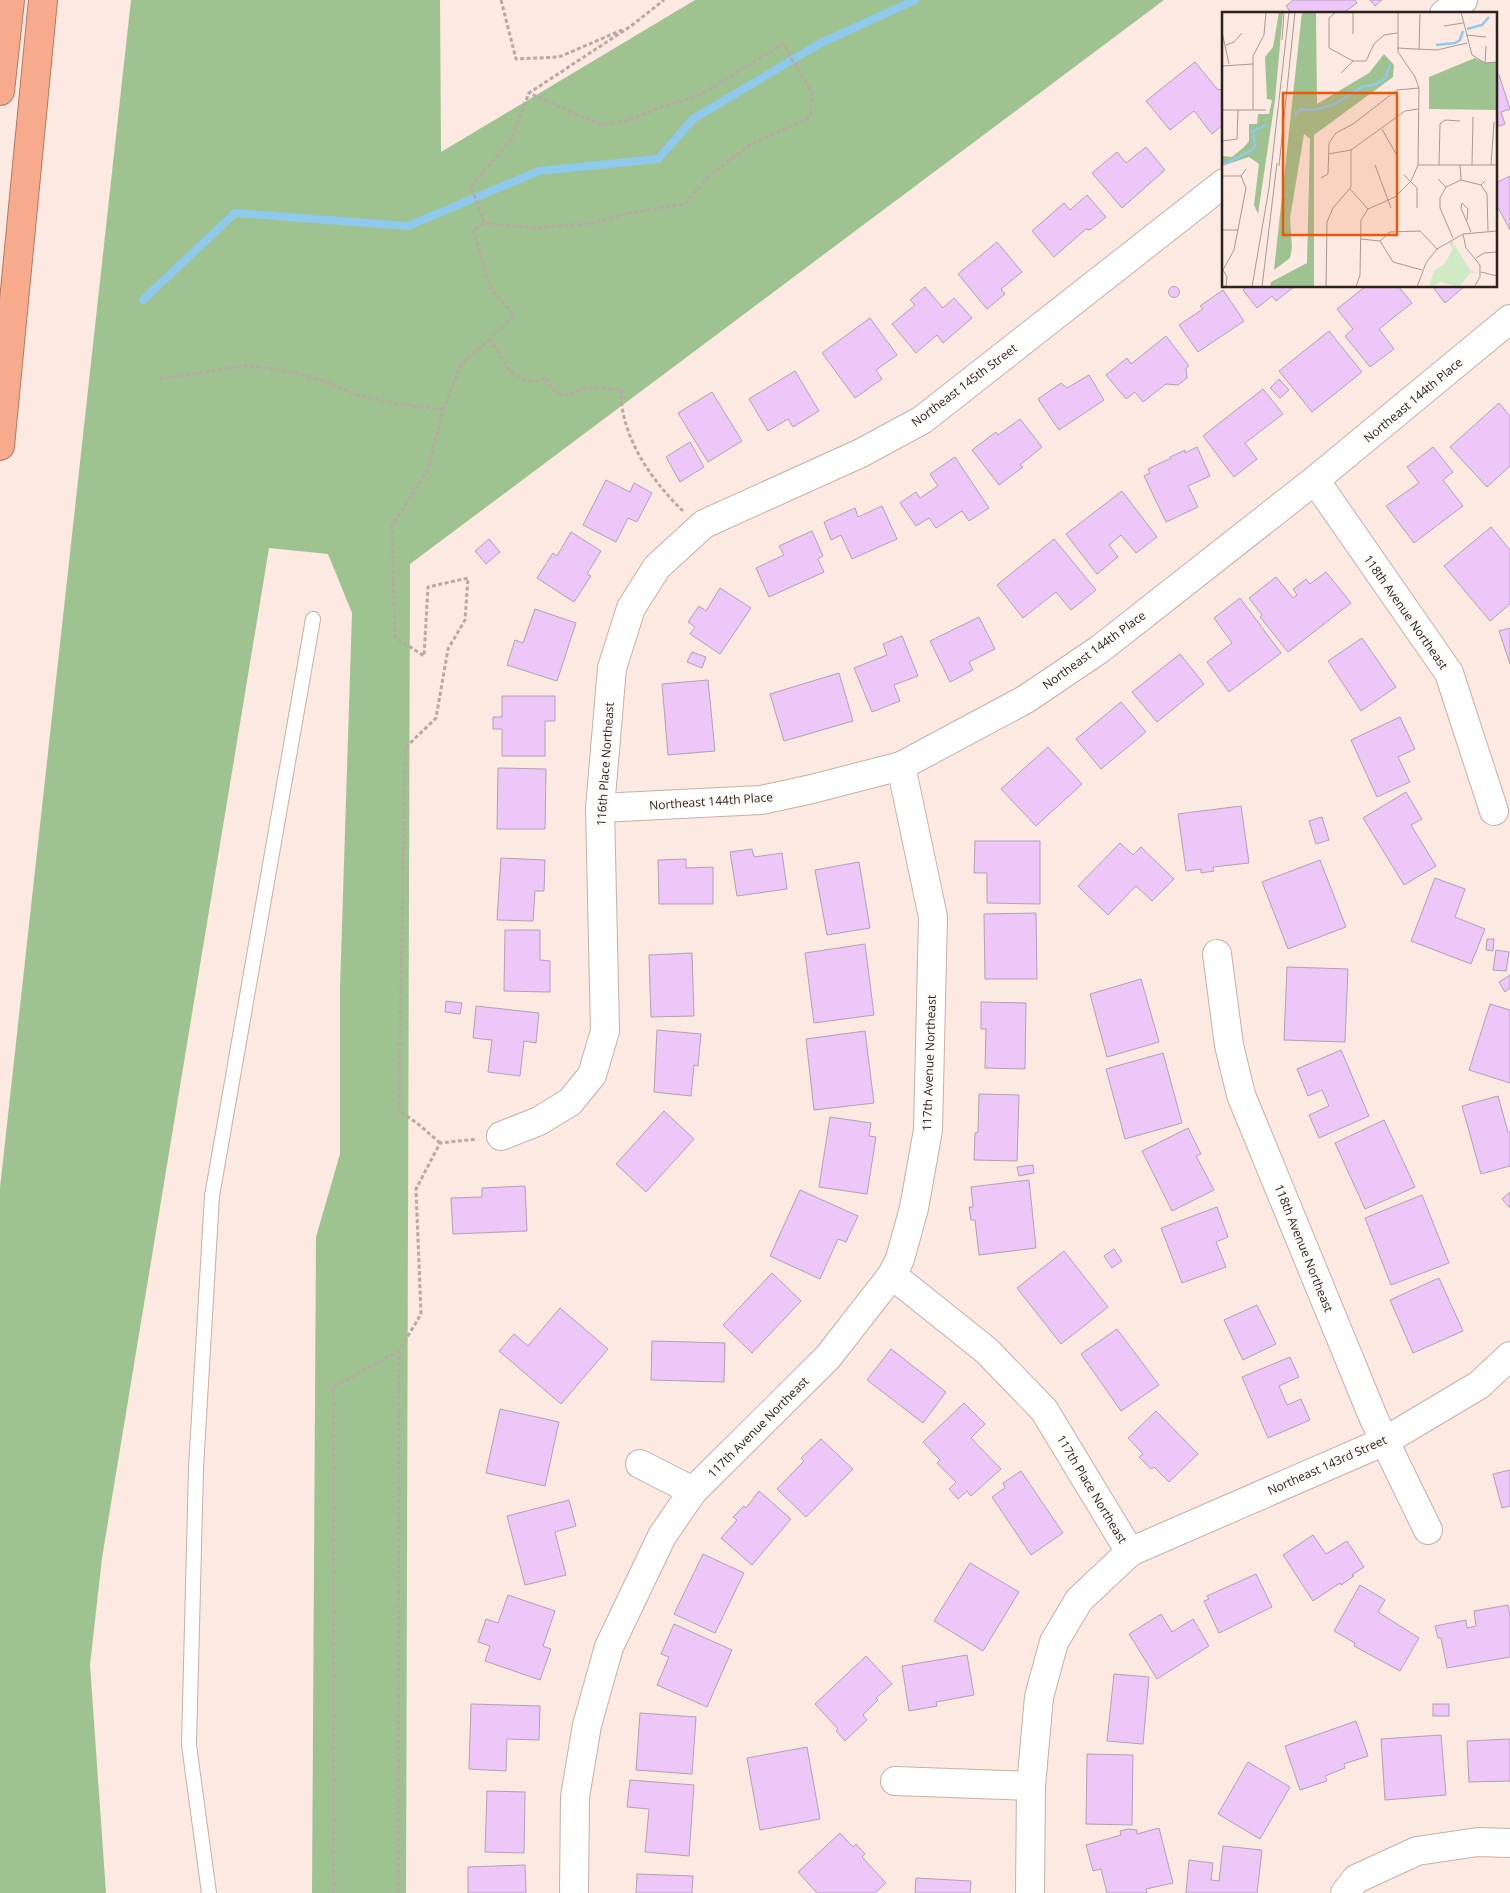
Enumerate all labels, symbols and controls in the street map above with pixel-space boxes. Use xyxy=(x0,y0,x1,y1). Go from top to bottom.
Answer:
inset map xyxy=(1222,12,1498,288)
street label: Northeast 145th Street xyxy=(908,340,1020,430)
street label: Northeast 144th Place xyxy=(1360,353,1466,446)
street label: 118th Avenue Northeast xyxy=(1360,551,1452,673)
street label: Northeast 144th Place xyxy=(1039,607,1149,693)
street label: 116th Place Northeast xyxy=(592,702,618,826)
street label: Northeast 144th Place xyxy=(649,788,774,814)
street label: 117th Avenue Northeast xyxy=(918,995,940,1131)
street label: 118th Avenue Northeast xyxy=(1271,1182,1337,1314)
street label: 117th Avenue Northeast xyxy=(704,1373,812,1481)
street label: 117th Place Northeast xyxy=(1053,1431,1131,1547)
street label: Northeast 143rd Street xyxy=(1265,1431,1389,1499)

